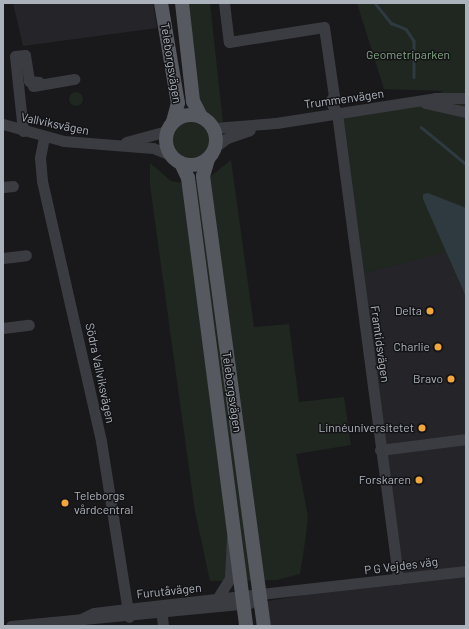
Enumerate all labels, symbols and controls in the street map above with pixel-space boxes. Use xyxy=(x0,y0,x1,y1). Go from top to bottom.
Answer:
street label: Teleborgsvägen xyxy=(158,22,184,104)
park label: Geometriparken xyxy=(366,48,450,62)
street label: Trummenvägen xyxy=(303,86,385,112)
street label: Vallviksvägen xyxy=(20,110,90,138)
place label: Delta xyxy=(395,304,422,318)
street label: Framtidsvägen xyxy=(367,305,393,383)
marker: Delta xyxy=(425,306,435,316)
street label: Södra Vallviksvägen xyxy=(82,322,118,424)
place label: Charlie xyxy=(394,340,430,354)
marker: Charlie xyxy=(433,342,443,352)
street label: Teleborgsvägen xyxy=(219,351,245,433)
place label: Bravo xyxy=(413,372,443,386)
marker: Bravo xyxy=(446,374,456,384)
place label: Linnéuniversitetet xyxy=(318,421,414,435)
marker: Linnéuniversitetet xyxy=(417,423,427,433)
place label: Forskaren xyxy=(359,473,411,487)
marker: Forskaren xyxy=(414,475,424,485)
place label: Teleborgs vårdcentral xyxy=(74,489,133,517)
marker: Teleborgs vårdcentral xyxy=(59,497,71,509)
street label: P G Vejdes väg xyxy=(363,554,439,578)
street label: Furutåvägen xyxy=(136,580,202,602)

